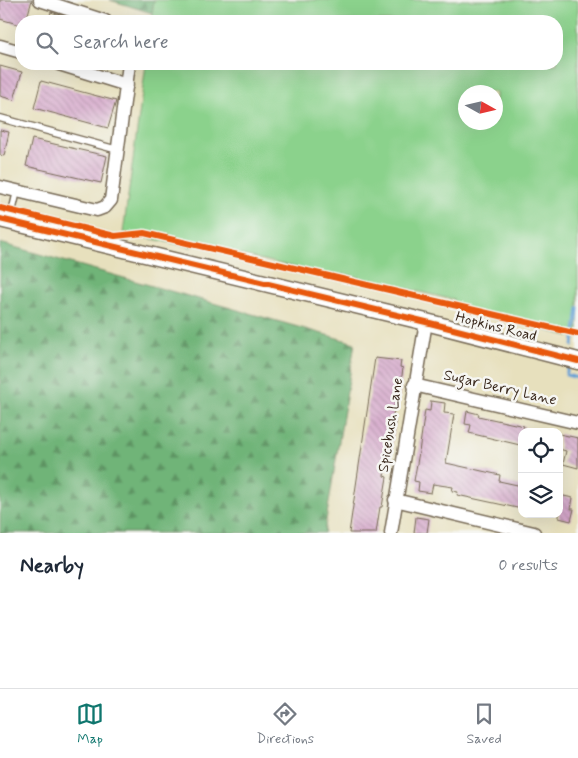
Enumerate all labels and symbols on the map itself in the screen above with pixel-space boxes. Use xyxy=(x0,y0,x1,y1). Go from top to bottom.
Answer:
north arrow xyxy=(458,85,503,130)
street label: Hopkins Road xyxy=(453,307,539,347)
street label: Sugar Berry Lane xyxy=(441,365,559,412)
street label: Spicebush Lane xyxy=(374,376,408,474)

